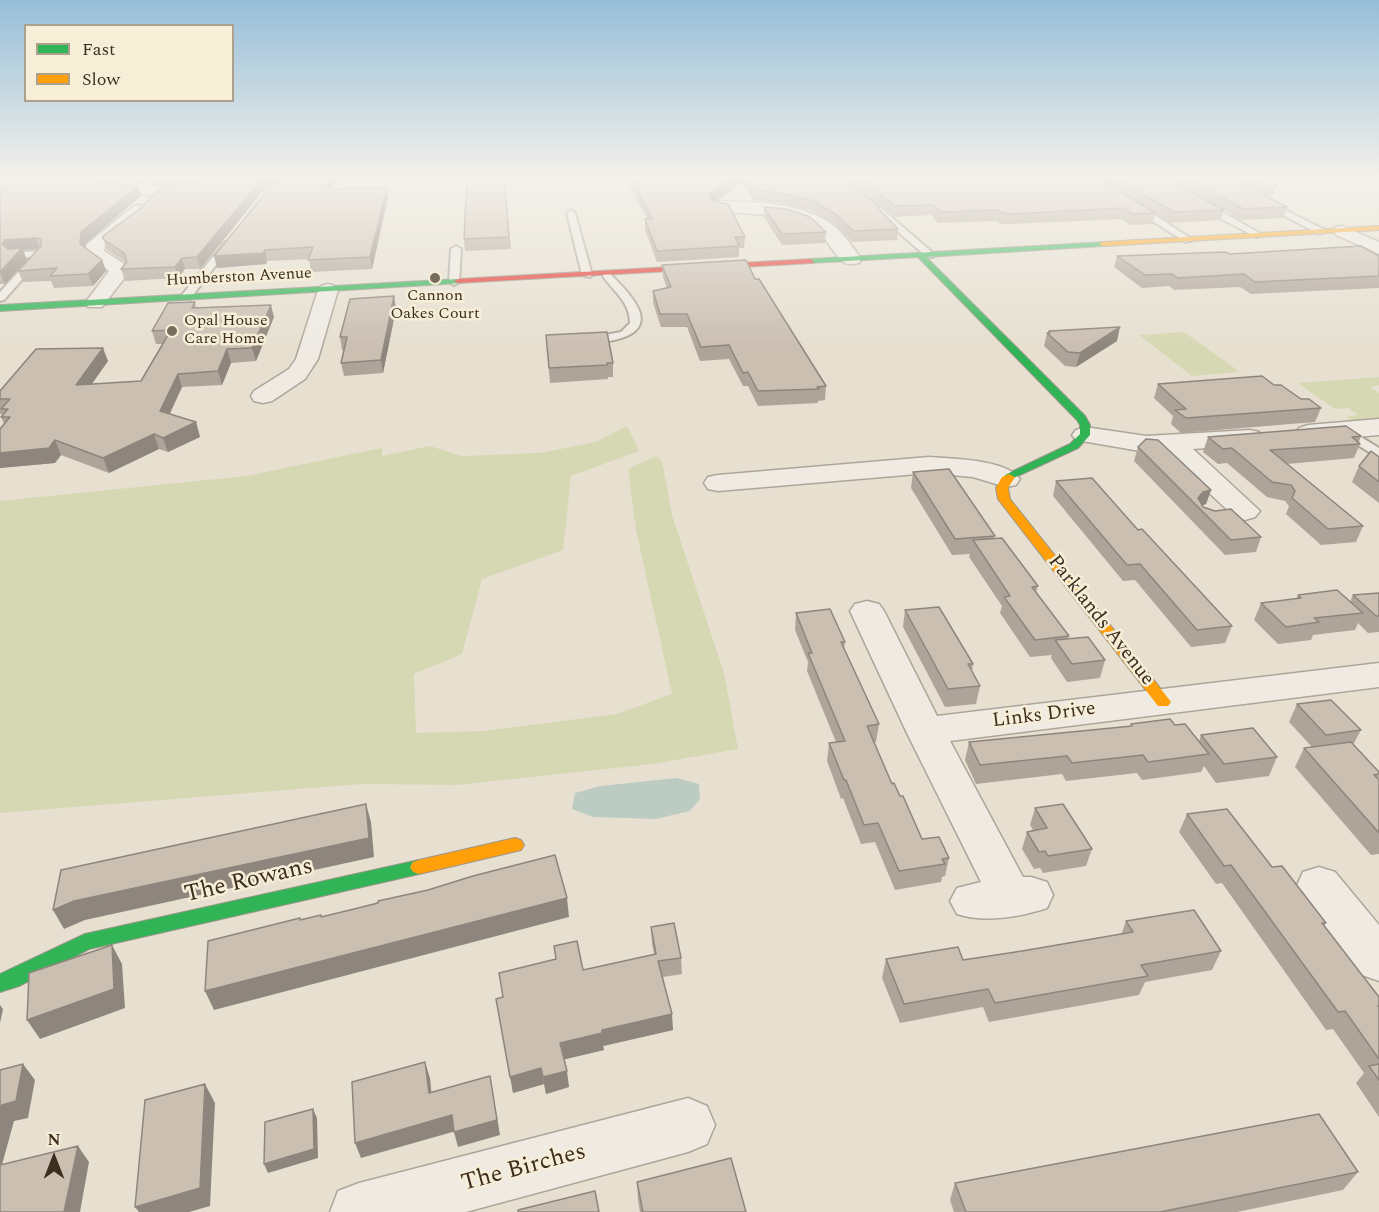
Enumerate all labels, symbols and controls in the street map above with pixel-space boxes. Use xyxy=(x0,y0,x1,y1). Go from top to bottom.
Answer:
legend xyxy=(24,24,234,102)
text: Fast xyxy=(82,36,115,63)
text: Slow xyxy=(82,66,120,93)
street label: Humberston Avenue xyxy=(166,265,312,291)
marker: Cannon Oakes Court xyxy=(428,271,442,285)
place label: Cannon Oakes Court xyxy=(390,287,480,325)
place label: Opal House Care Home xyxy=(184,312,268,350)
marker: Opal House Care Home xyxy=(165,324,179,338)
street label: Parklands Avenue xyxy=(1042,551,1158,691)
street label: Links Drive xyxy=(991,698,1097,734)
street label: The Rowans xyxy=(182,853,316,911)
north arrow xyxy=(24,1128,84,1188)
text: N xyxy=(47,1128,61,1152)
street label: The Birches xyxy=(458,1139,590,1199)

